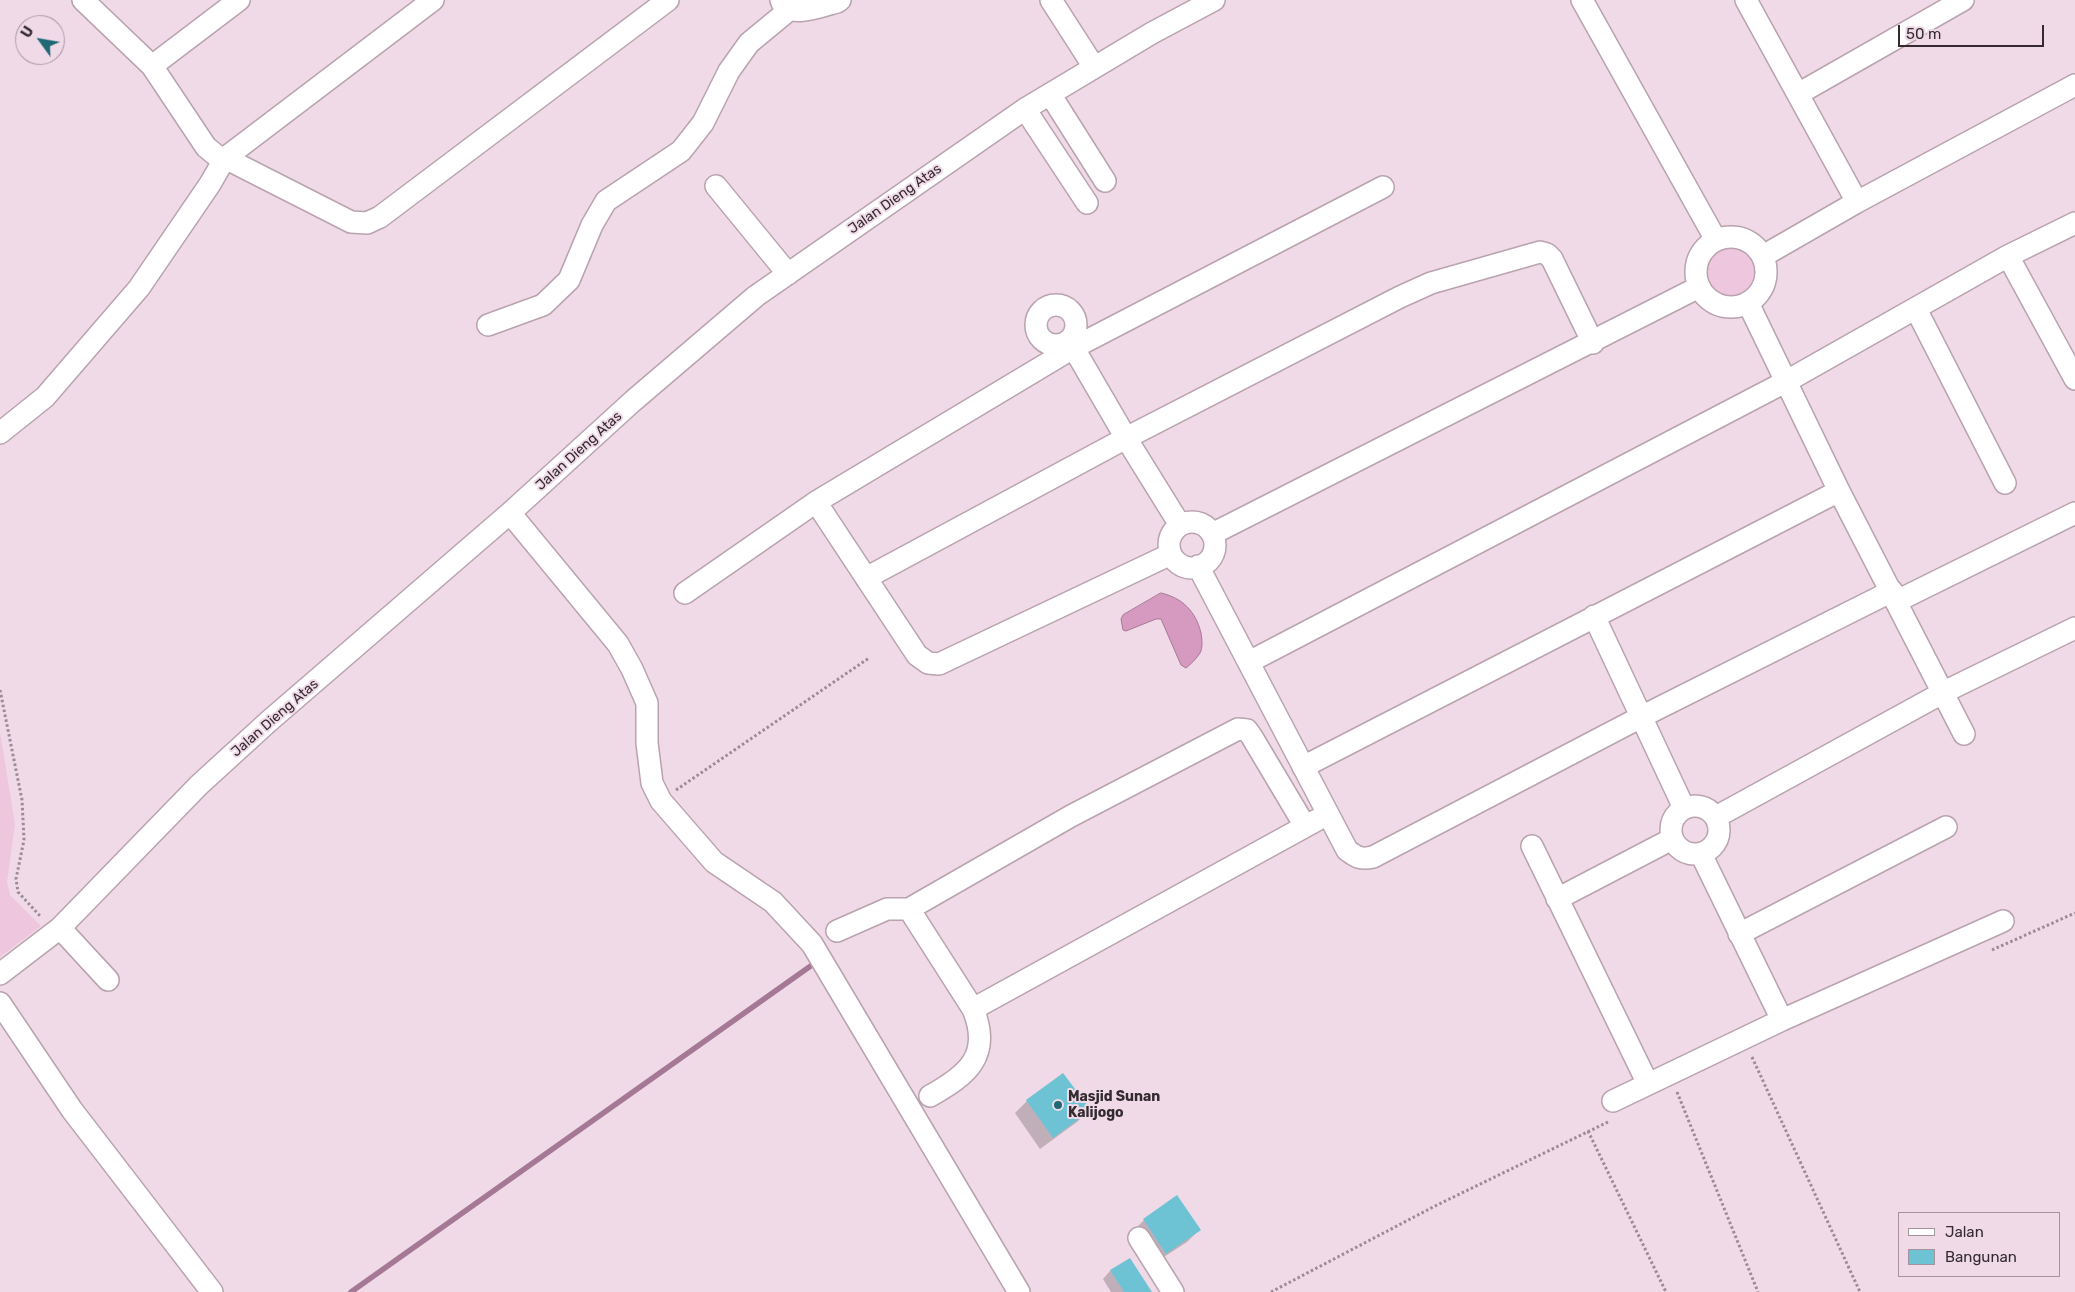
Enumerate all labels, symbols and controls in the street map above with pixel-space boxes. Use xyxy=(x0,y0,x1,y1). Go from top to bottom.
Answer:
north arrow xyxy=(15,15,65,65)
scale bar xyxy=(1900,15,2046,47)
text: U xyxy=(18,24,38,41)
text: 50 m xyxy=(1906,25,1941,43)
street label: Jalan Dieng Atas xyxy=(845,161,945,237)
street label: Jalan Dieng Atas xyxy=(532,408,626,494)
street label: Jalan Dieng Atas xyxy=(228,676,322,760)
place label: Masjid Sunan Kalijogo xyxy=(1068,1089,1160,1122)
marker: Masjid Sunan Kalijogo xyxy=(1052,1099,1064,1111)
legend xyxy=(1898,1212,2060,1277)
text: Jalan xyxy=(1945,1223,1984,1241)
text: Bangunan xyxy=(1945,1248,2017,1266)

